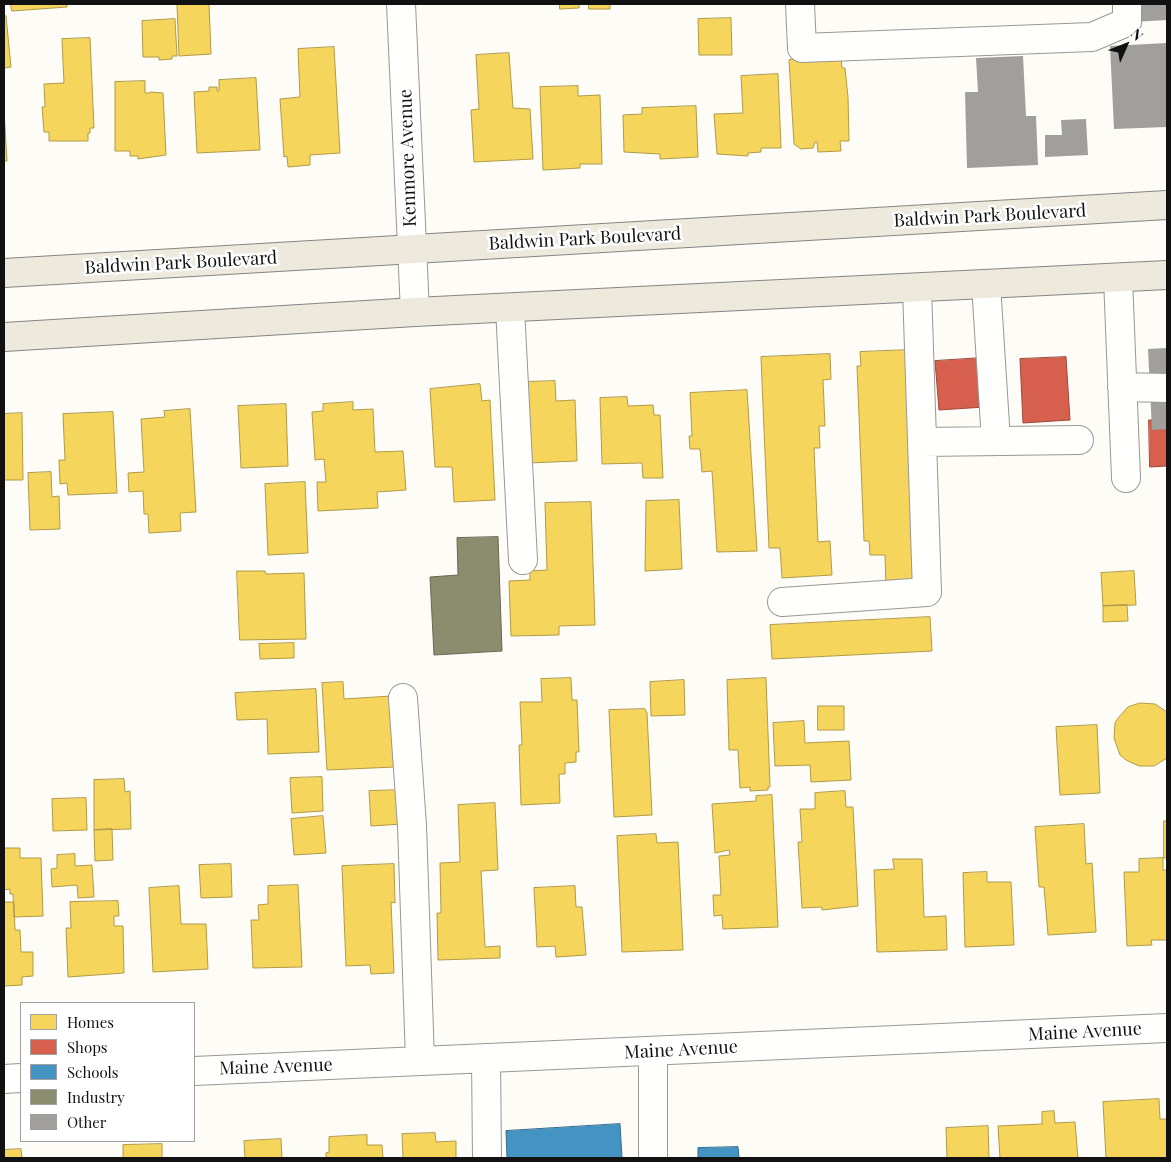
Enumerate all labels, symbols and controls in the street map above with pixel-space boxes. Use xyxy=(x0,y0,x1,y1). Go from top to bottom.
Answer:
north arrow xyxy=(1101,20,1151,70)
text: N xyxy=(1127,24,1147,44)
street label: Kenmore Avenue xyxy=(395,89,421,227)
street label: Baldwin Park Boulevard xyxy=(893,200,1087,232)
street label: Baldwin Park Boulevard xyxy=(488,223,682,255)
street label: Baldwin Park Boulevard xyxy=(84,247,278,279)
legend xyxy=(20,1002,195,1142)
text: Homes xyxy=(67,1012,114,1032)
street label: Maine Avenue xyxy=(1028,1018,1142,1046)
street label: Maine Avenue xyxy=(624,1036,738,1064)
text: Shops xyxy=(67,1037,108,1057)
street label: Maine Avenue xyxy=(219,1054,333,1080)
text: Schools xyxy=(67,1062,119,1082)
text: Industry xyxy=(67,1087,125,1107)
text: Other xyxy=(67,1112,107,1132)

